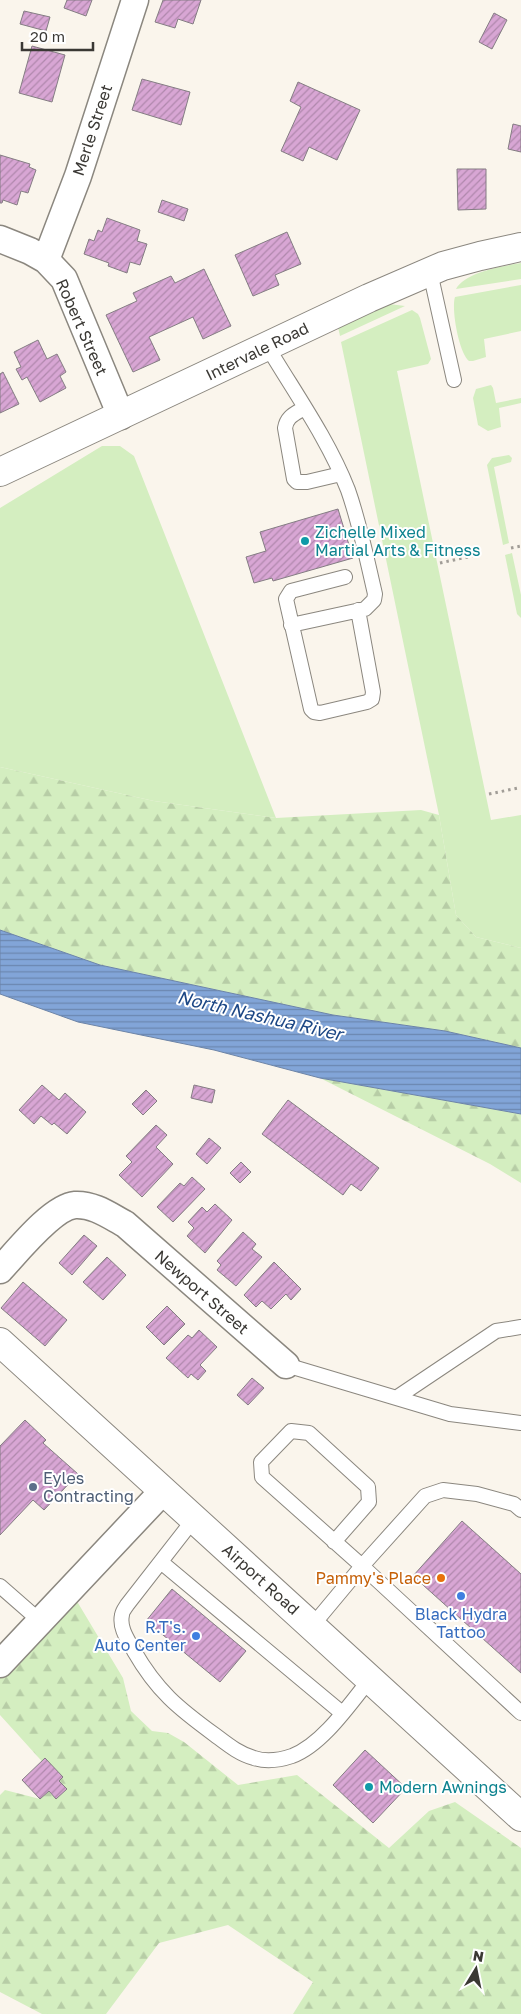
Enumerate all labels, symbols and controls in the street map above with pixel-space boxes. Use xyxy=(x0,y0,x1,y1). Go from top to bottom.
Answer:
scale bar xyxy=(22,20,94,52)
text: 20 m xyxy=(30,27,65,45)
street label: Merle Street xyxy=(68,82,116,178)
street label: Robert Street xyxy=(52,276,112,378)
street label: Intervale Road xyxy=(202,317,312,385)
place label: Zichelle Mixed Martial Arts & Fitness xyxy=(315,522,480,560)
marker: Zichelle Mixed Martial Arts & Fitness xyxy=(299,535,311,547)
water label: North Nashua River xyxy=(175,985,348,1045)
street label: Newport Street xyxy=(151,1246,253,1338)
place label: Eyles Contracting xyxy=(43,1468,134,1506)
marker: Eyles Contracting xyxy=(27,1481,39,1493)
street label: Airport Road xyxy=(218,1539,304,1619)
place label: Pammy's Place xyxy=(315,1568,431,1588)
marker: Pammy's Place xyxy=(435,1572,447,1584)
marker: Black Hydra Tattoo xyxy=(455,1590,467,1602)
place label: Black Hydra Tattoo xyxy=(415,1604,507,1642)
place label: R.T's. Auto Center xyxy=(94,1617,186,1655)
marker: R.T's. Auto Center xyxy=(190,1630,202,1642)
place label: Modern Awnings xyxy=(379,1777,507,1797)
marker: Modern Awnings xyxy=(363,1781,375,1793)
north arrow xyxy=(451,1944,501,1994)
text: N xyxy=(472,1946,485,1965)

